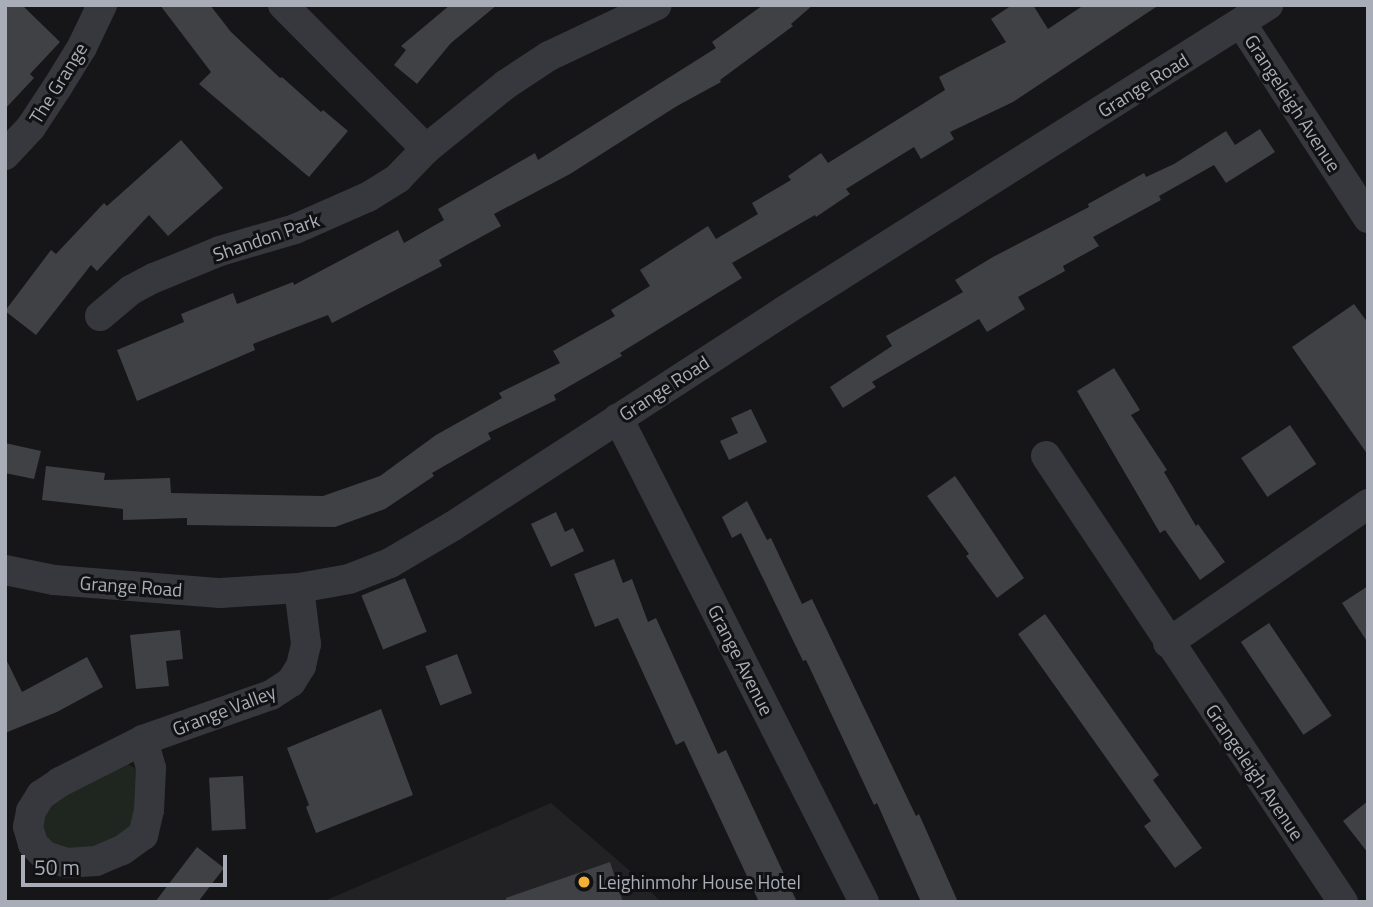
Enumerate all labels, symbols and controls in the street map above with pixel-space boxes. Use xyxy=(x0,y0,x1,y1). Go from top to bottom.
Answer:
street label: Grangeleigh Avenue xyxy=(1240,30,1346,176)
street label: The Grange xyxy=(24,38,92,128)
street label: Grange Road xyxy=(1093,48,1193,122)
street label: Shandon Park xyxy=(210,208,322,266)
street label: Grange Road xyxy=(615,350,713,426)
street label: Grange Road xyxy=(79,571,183,601)
street label: Grange Avenue xyxy=(703,601,779,719)
street label: Grange Valley xyxy=(169,680,279,740)
street label: Grangeleigh Avenue xyxy=(1201,700,1309,844)
scale bar xyxy=(24,841,231,885)
text: 50 m xyxy=(34,851,80,883)
place label: Leighinmohr House Hotel xyxy=(598,871,801,893)
marker: Leighinmohr House Hotel xyxy=(576,874,592,890)

